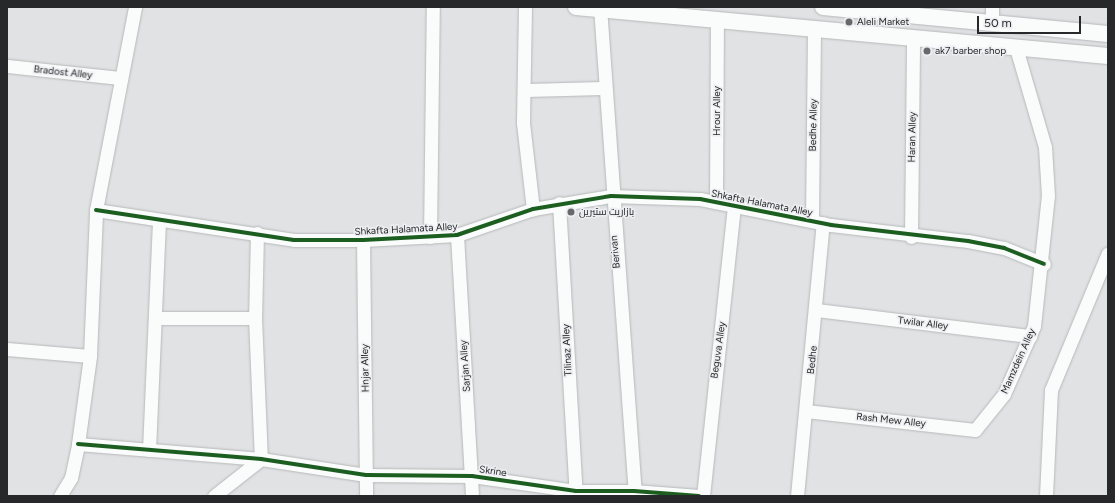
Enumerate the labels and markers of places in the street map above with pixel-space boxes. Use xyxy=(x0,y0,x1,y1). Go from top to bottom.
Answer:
place label: Aleli Market xyxy=(857,16,909,28)
marker: Aleli Market xyxy=(844,17,854,27)
place label: ak7 barber shop xyxy=(935,45,1006,57)
marker: ak7 barber shop xyxy=(922,46,932,56)
place label: بازاريت ستيرين xyxy=(579,206,634,218)
marker: بازاريت ستيرين xyxy=(566,207,576,217)

